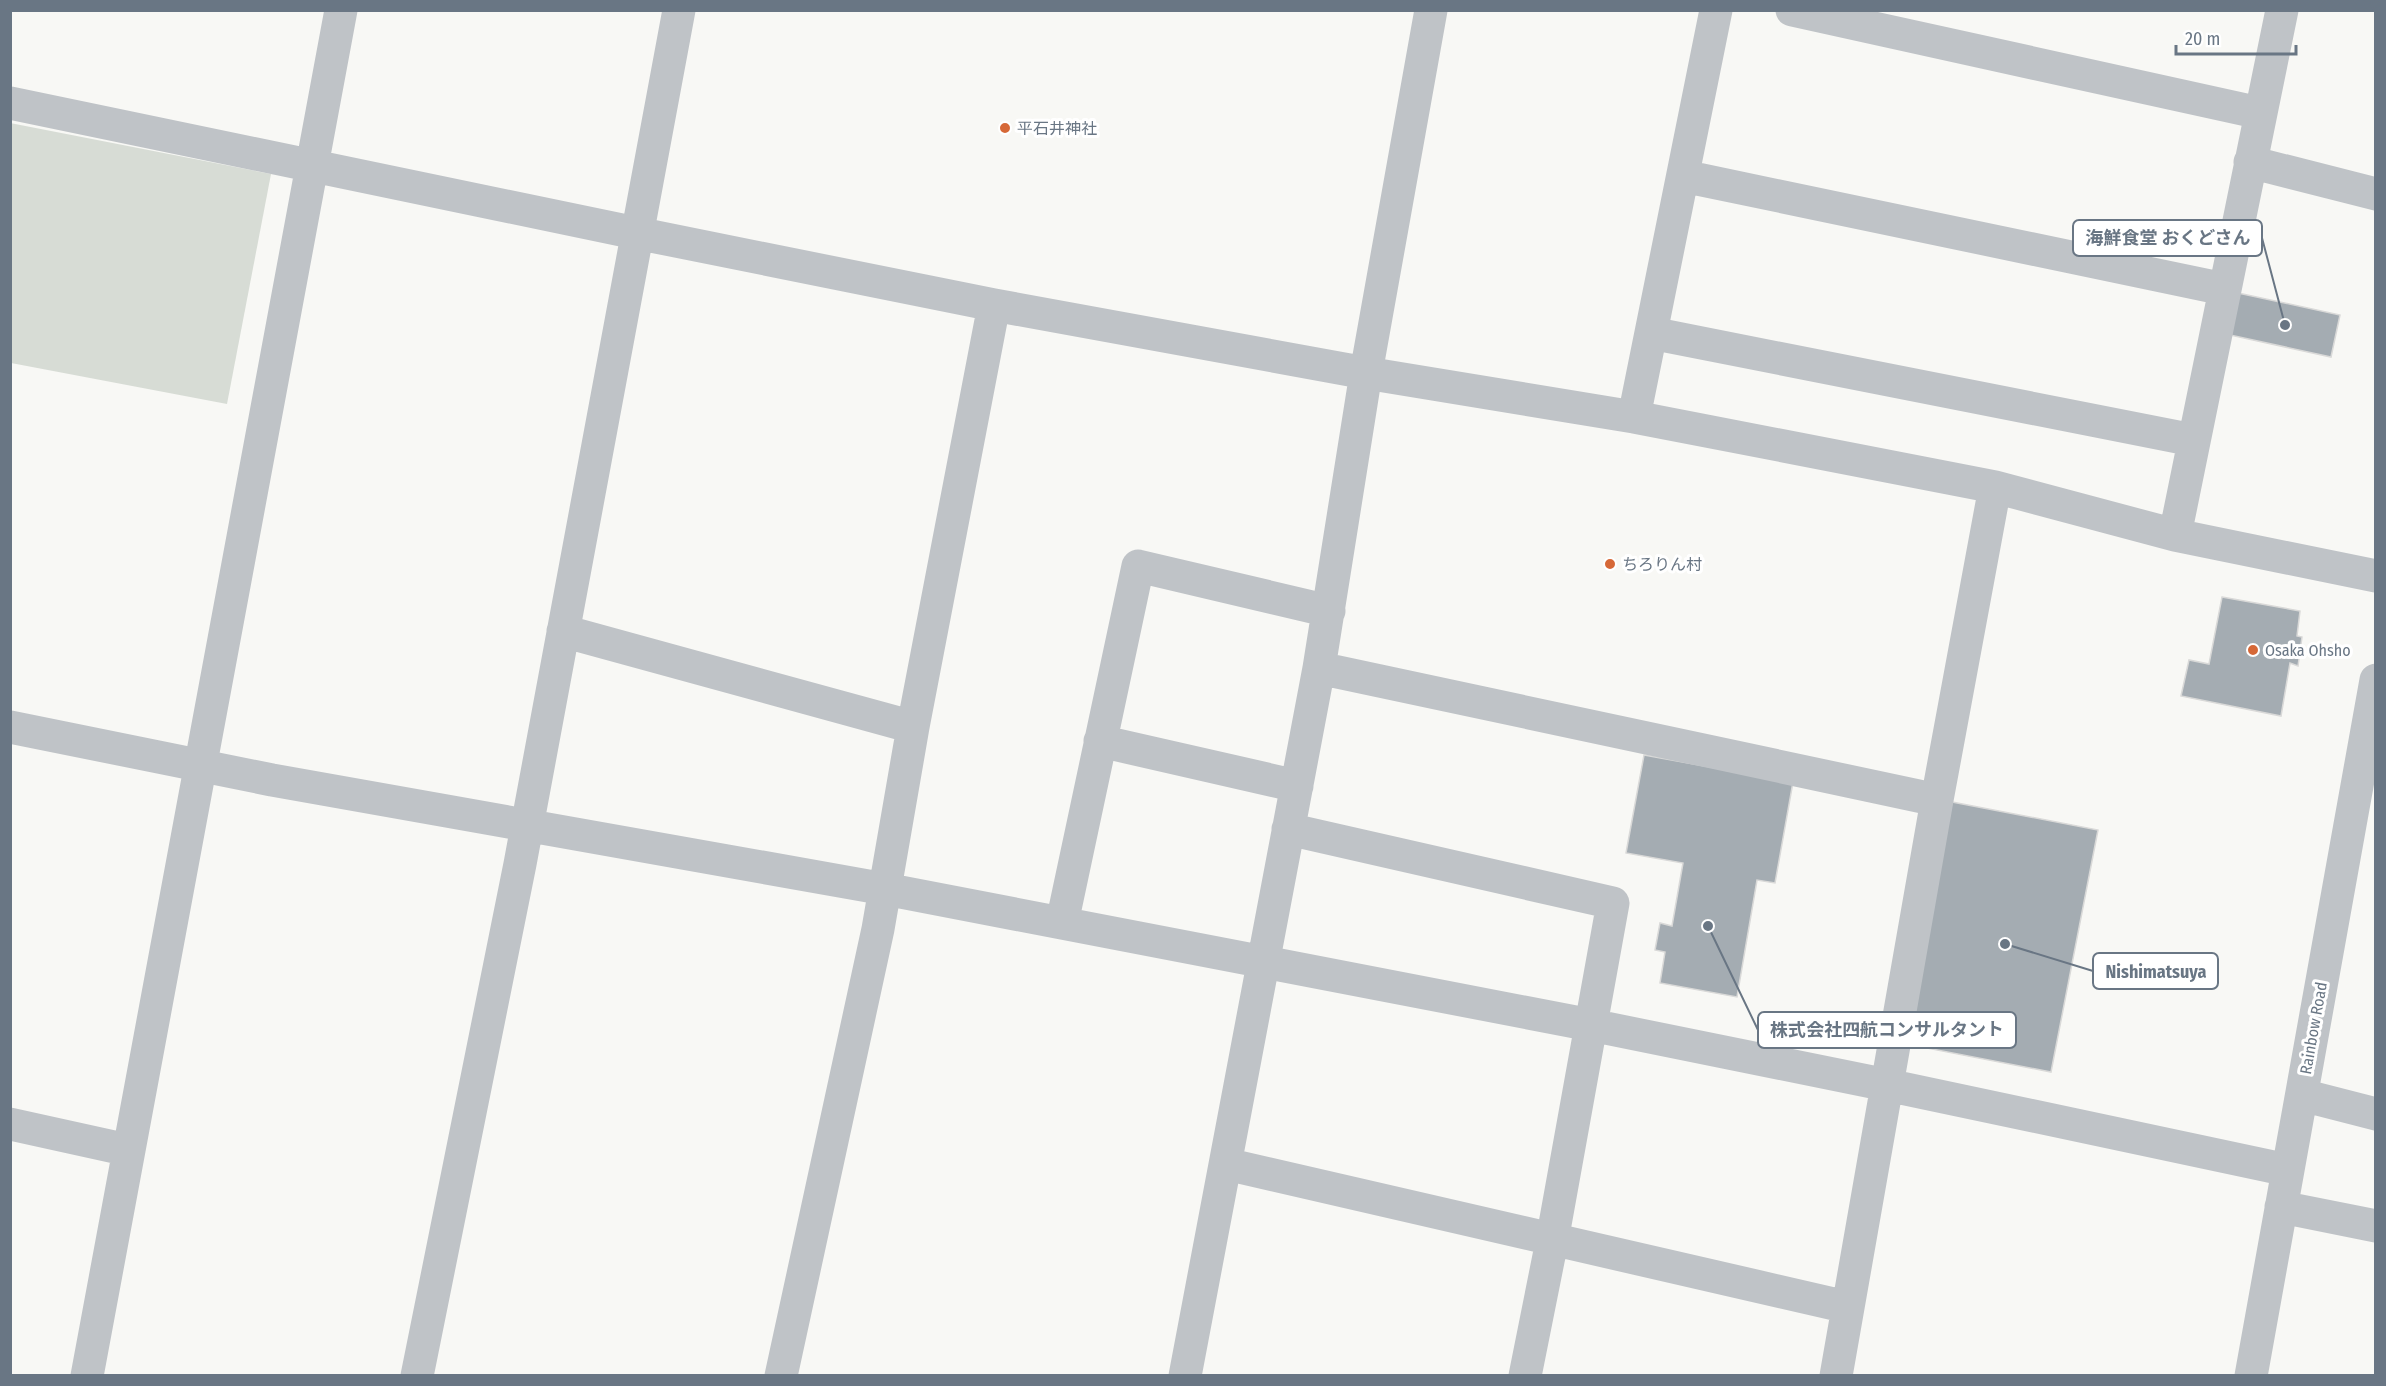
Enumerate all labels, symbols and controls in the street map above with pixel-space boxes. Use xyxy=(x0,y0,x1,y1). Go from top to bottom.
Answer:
scale bar xyxy=(2176,18,2296,56)
text: 20 m xyxy=(2185,28,2220,50)
place label: 平石井神社 xyxy=(1017,119,1097,138)
marker: 平石井神社 xyxy=(998,121,1012,135)
callout: 海鮮食堂 おくどさん xyxy=(2073,220,2262,256)
text: 海鮮食堂 おくどさん xyxy=(2085,227,2251,249)
place label: ちろりん村 xyxy=(1622,555,1702,574)
marker: ちろりん村 xyxy=(1603,557,1617,571)
place label: Osaka Ohsho xyxy=(2265,641,2351,660)
marker: Osaka Ohsho xyxy=(2246,643,2260,657)
callout: Nishimatsuya xyxy=(2093,953,2218,989)
text: Nishimatsuya xyxy=(2106,961,2206,983)
street label: Rainbow Road xyxy=(2296,981,2331,1076)
callout: 株式会社四航コンサルタント xyxy=(1758,1012,2016,1048)
text: 株式会社四航コンサルタント xyxy=(1770,1019,2004,1041)

